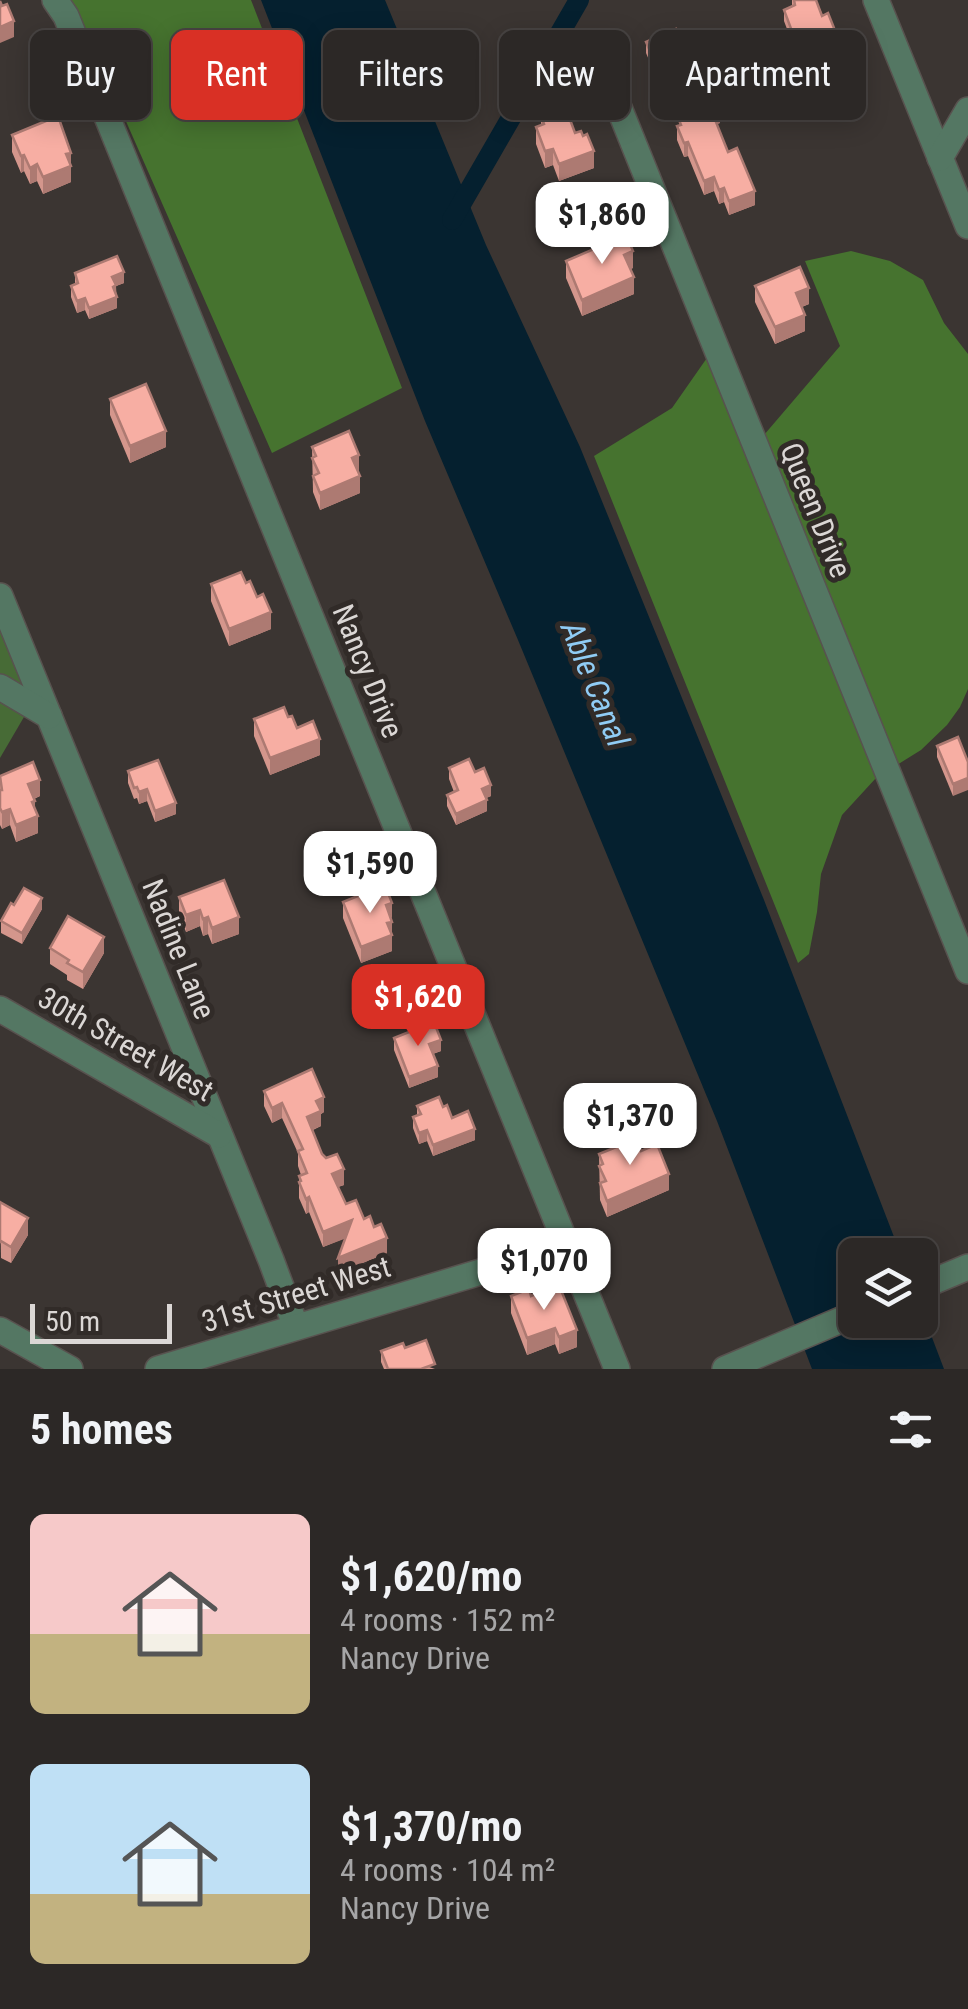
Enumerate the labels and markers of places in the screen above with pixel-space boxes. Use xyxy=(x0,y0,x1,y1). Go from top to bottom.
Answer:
pin: $1,860 xyxy=(521,182,683,267)
pin: $1,590 xyxy=(289,831,451,916)
pin: $1,620 xyxy=(337,964,499,1049)
pin: $1,370 xyxy=(549,1083,711,1168)
pin: $1,070 xyxy=(463,1228,625,1313)

